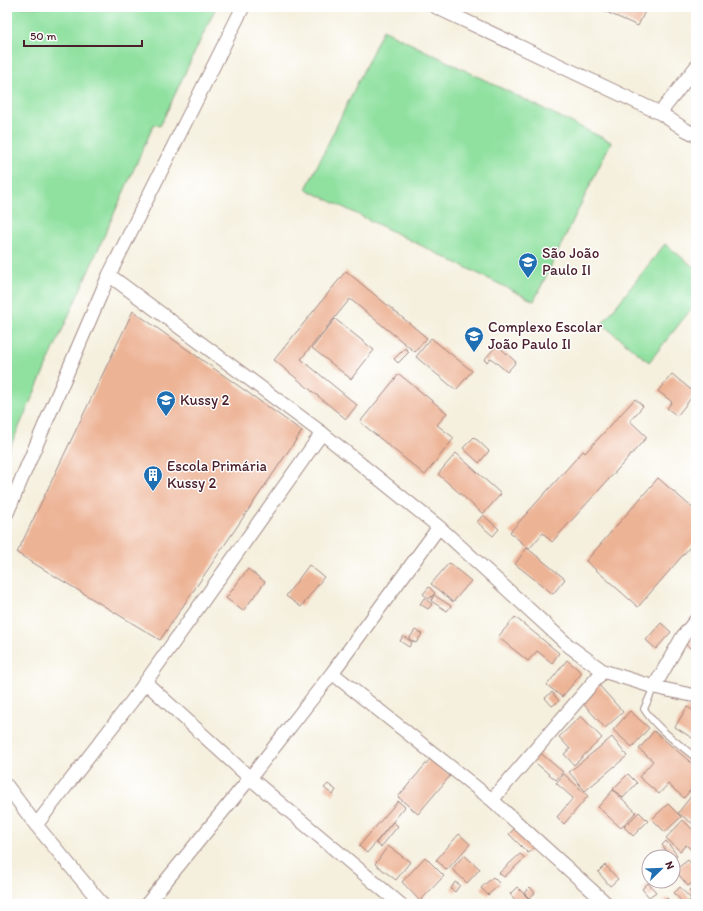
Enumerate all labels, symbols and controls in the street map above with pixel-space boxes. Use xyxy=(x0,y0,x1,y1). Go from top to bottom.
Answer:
scale bar xyxy=(24,22,142,48)
text: 50 m xyxy=(30,29,56,43)
place label: São João Paulo II xyxy=(542,244,599,279)
school or university icon: São João Paulo II xyxy=(517,251,539,279)
place label: Complexo Escolar João Paulo II xyxy=(488,318,602,353)
school or university icon: Complexo Escolar João Paulo II xyxy=(463,325,485,353)
school or university icon: Kussy 2 xyxy=(155,389,177,417)
place label: Kussy 2 xyxy=(180,391,229,409)
place label: Escola Primária Kussy 2 xyxy=(167,457,267,492)
building icon: Escola Primária Kussy 2 xyxy=(142,464,164,492)
north arrow xyxy=(641,849,681,889)
text: N xyxy=(662,859,677,871)

